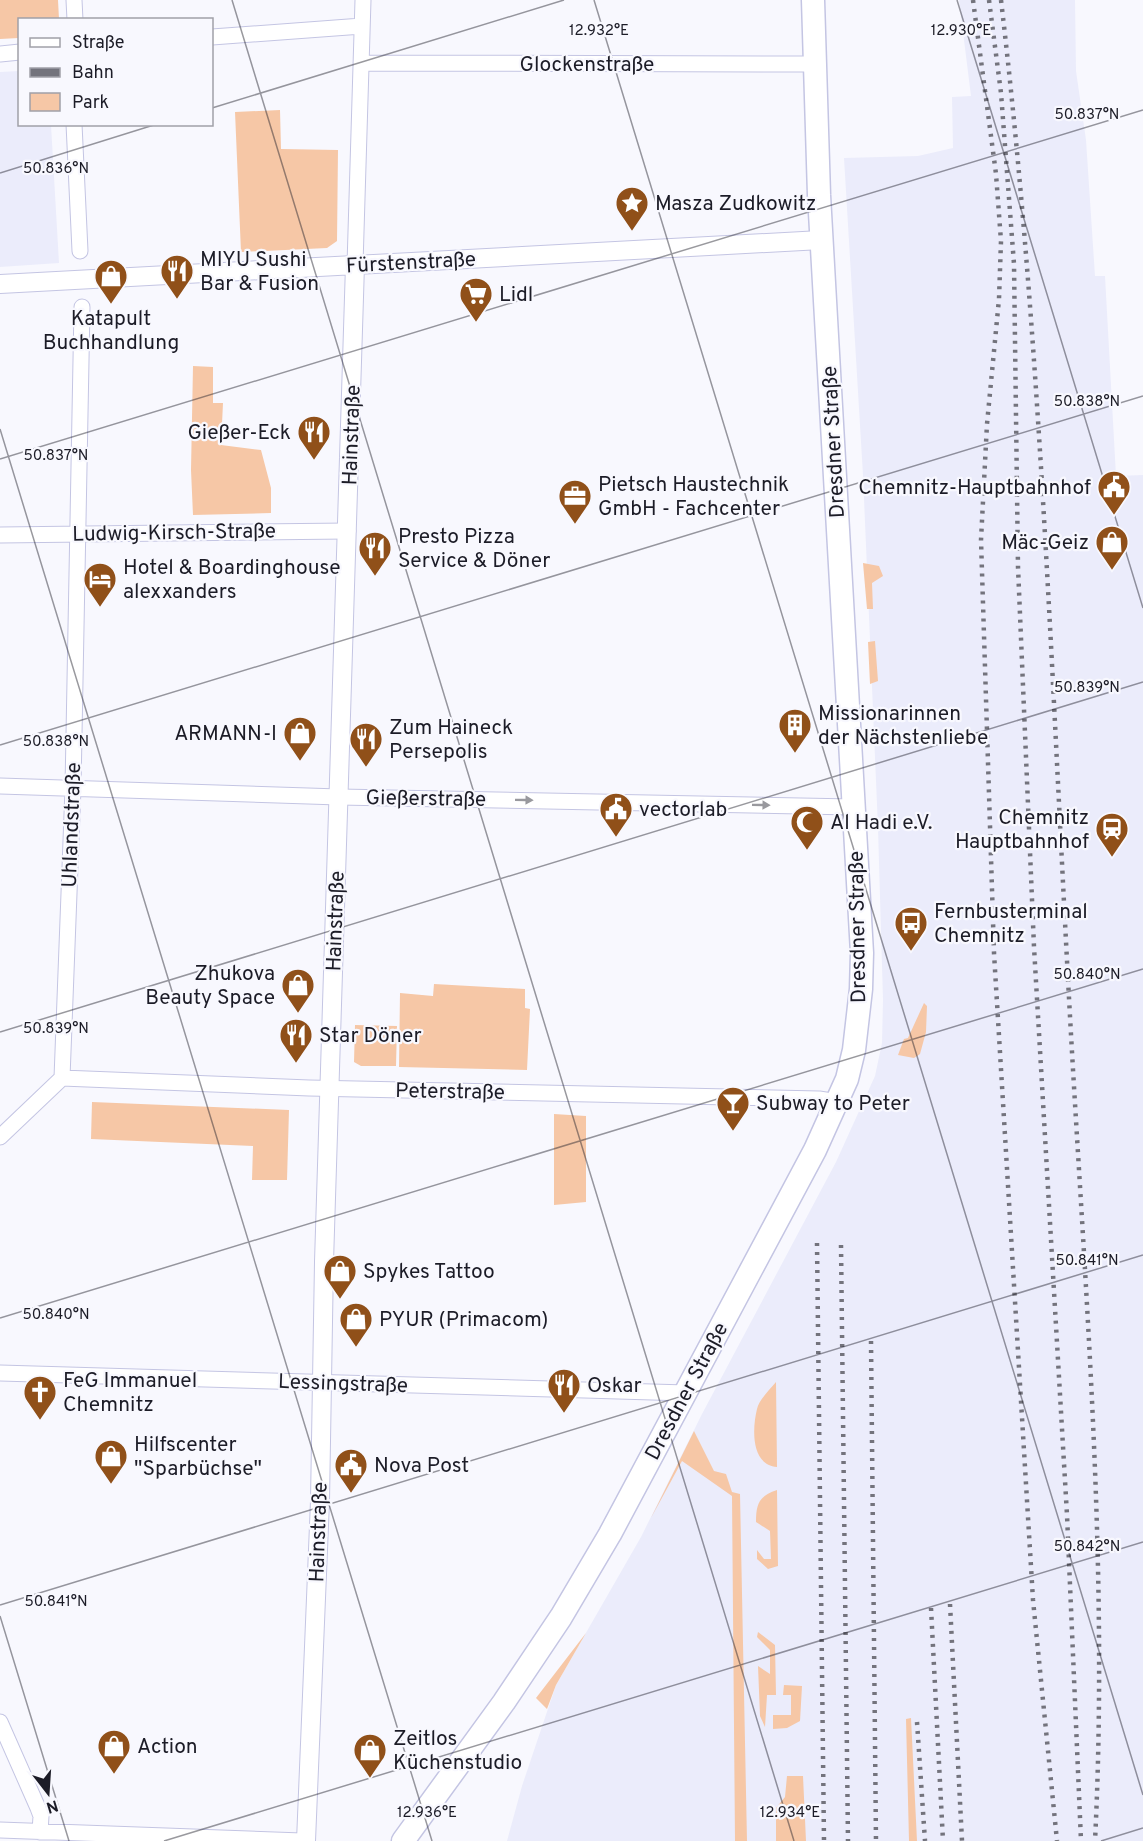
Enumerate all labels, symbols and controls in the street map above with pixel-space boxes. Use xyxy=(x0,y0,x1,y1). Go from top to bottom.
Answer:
legend xyxy=(18,18,213,126)
text: 12.932°E xyxy=(569,22,629,41)
text: 12.930°E xyxy=(931,22,991,41)
text: Straße xyxy=(72,32,124,55)
street label: Glockenstraße xyxy=(520,52,654,79)
text: Bahn xyxy=(72,62,114,85)
text: Park xyxy=(72,92,109,115)
text: 50.837°N xyxy=(1055,106,1119,125)
text: 50.836°N xyxy=(23,160,89,179)
place icon: Masza Zudkowitz xyxy=(614,185,650,232)
place label: Masza Zudkowitz xyxy=(655,191,816,218)
place label: MIYU Sushi Bar & Fusion xyxy=(200,247,319,298)
street label: Fürstenstraße xyxy=(345,247,477,280)
restaurant icon: MIYU Sushi Bar & Fusion xyxy=(159,253,195,300)
shop icon: Katapult Buchhandlung xyxy=(93,258,129,305)
supermarket icon: Lidl xyxy=(458,276,494,323)
place label: Lidl xyxy=(499,282,533,309)
place label: Katapult Buchhandlung xyxy=(43,306,179,357)
street label: Dresdner Straße xyxy=(817,365,852,519)
street label: Hainstraße xyxy=(337,384,368,486)
text: 50.838°N xyxy=(1054,393,1120,412)
restaurant icon: Gießer-Eck xyxy=(296,414,332,461)
place label: Gießer-Eck xyxy=(187,420,291,447)
text: 50.837°N xyxy=(24,447,88,466)
public building icon: Chemnitz-Hauptbahnhof xyxy=(1096,469,1132,516)
place label: Pietsch Haustechnik GmbH - Fachcenter xyxy=(598,472,789,523)
place label: Chemnitz-Hauptbahnhof xyxy=(858,475,1091,502)
office icon: Pietsch Haustechnik GmbH - Fachcenter xyxy=(557,478,593,525)
street label: Ludwig-Kirsch-Straße xyxy=(72,518,276,549)
place label: Presto Pizza Service & Döner xyxy=(398,524,550,575)
shop icon: Mäc-Geiz xyxy=(1094,524,1130,571)
restaurant icon: Presto Pizza Service & Döner xyxy=(357,530,393,577)
place label: Mäc-Geiz xyxy=(1001,530,1089,557)
place label: Hotel & Boardinghouse alexxanders xyxy=(123,555,341,606)
hotel icon: Hotel & Boardinghouse alexxanders xyxy=(82,561,118,608)
text: 50.839°N xyxy=(1054,679,1120,698)
place label: Missionarinnen der Nächstenliebe xyxy=(818,701,988,752)
building icon: Missionarinnen der Nächstenliebe xyxy=(777,707,813,754)
shop icon: ARMANN-I xyxy=(282,715,318,762)
place label: Zum Haineck Persepolis xyxy=(389,715,513,766)
place label: ARMANN-I xyxy=(174,721,277,748)
restaurant icon: Zum Haineck Persepolis xyxy=(348,721,384,768)
text: 50.838°N xyxy=(23,733,89,752)
street label: Uhlandstraße xyxy=(57,762,88,888)
street label: Gießerstraße xyxy=(365,785,486,814)
public building icon: vectorlab xyxy=(598,791,634,838)
one-way arrow xyxy=(514,795,533,805)
place label: vectorlab xyxy=(639,797,727,824)
one-way arrow xyxy=(751,800,770,810)
mosque icon: Al Hadi e.V. xyxy=(789,804,825,851)
place label: Chemnitz Hauptbahnhof xyxy=(955,805,1089,856)
place label: Al Hadi e.V. xyxy=(830,810,933,837)
station icon: Chemnitz Hauptbahnhof xyxy=(1094,811,1130,858)
street label: Dresdner Straße xyxy=(844,851,873,1003)
street label: Hainstraße xyxy=(321,870,352,972)
place label: Fernbusterminal Chemnitz xyxy=(934,899,1088,950)
bus stop icon: Fernbusterminal Chemnitz xyxy=(893,905,929,952)
place label: Zhukova Beauty Space xyxy=(145,961,275,1012)
text: 50.840°N xyxy=(1053,966,1121,985)
shop icon: Zhukova Beauty Space xyxy=(280,967,316,1014)
restaurant icon: Star Döner xyxy=(278,1017,314,1064)
text: 50.839°N xyxy=(23,1020,89,1039)
place label: Star Döner xyxy=(319,1023,422,1050)
street label: Peterstraße xyxy=(395,1078,505,1107)
bar icon: Subway to Peter xyxy=(715,1085,751,1132)
place label: Subway to Peter xyxy=(756,1091,910,1118)
text: 50.841°N xyxy=(1055,1252,1119,1271)
shop icon: Spykes Tattoo xyxy=(322,1253,358,1300)
place label: Spykes Tattoo xyxy=(363,1259,495,1286)
shop icon: PYUR (Primacom) xyxy=(338,1301,374,1348)
text: 50.840°N xyxy=(22,1306,90,1325)
place label: PYUR (Primacom) xyxy=(379,1307,548,1334)
street label: Dresdner Straße xyxy=(640,1318,735,1465)
restaurant icon: Oskar xyxy=(546,1367,582,1414)
place label: FeG Immanuel Chemnitz xyxy=(63,1368,197,1419)
street label: Lessingstraße xyxy=(277,1369,409,1400)
place label: Oskar xyxy=(587,1373,642,1400)
church icon: FeG Immanuel Chemnitz xyxy=(22,1374,58,1421)
place label: Hilfscenter "Sparbüchse" xyxy=(134,1432,262,1483)
shop icon: Hilfscenter "Sparbüchse" xyxy=(93,1438,129,1485)
public building icon: Nova Post xyxy=(333,1447,369,1494)
place label: Nova Post xyxy=(374,1453,469,1480)
street label: Hainstraße xyxy=(304,1481,335,1583)
text: 50.842°N xyxy=(1054,1538,1120,1557)
text: 50.841°N xyxy=(24,1593,88,1612)
place label: Zeitlos Küchenstudio xyxy=(393,1726,522,1777)
shop icon: Action xyxy=(96,1728,132,1775)
shop icon: Zeitlos Küchenstudio xyxy=(352,1732,388,1779)
place label: Action xyxy=(137,1734,198,1761)
north arrow xyxy=(18,1763,78,1823)
text: N xyxy=(43,1794,60,1817)
text: 12.936°E xyxy=(397,1804,457,1823)
text: 12.934°E xyxy=(760,1804,820,1823)

